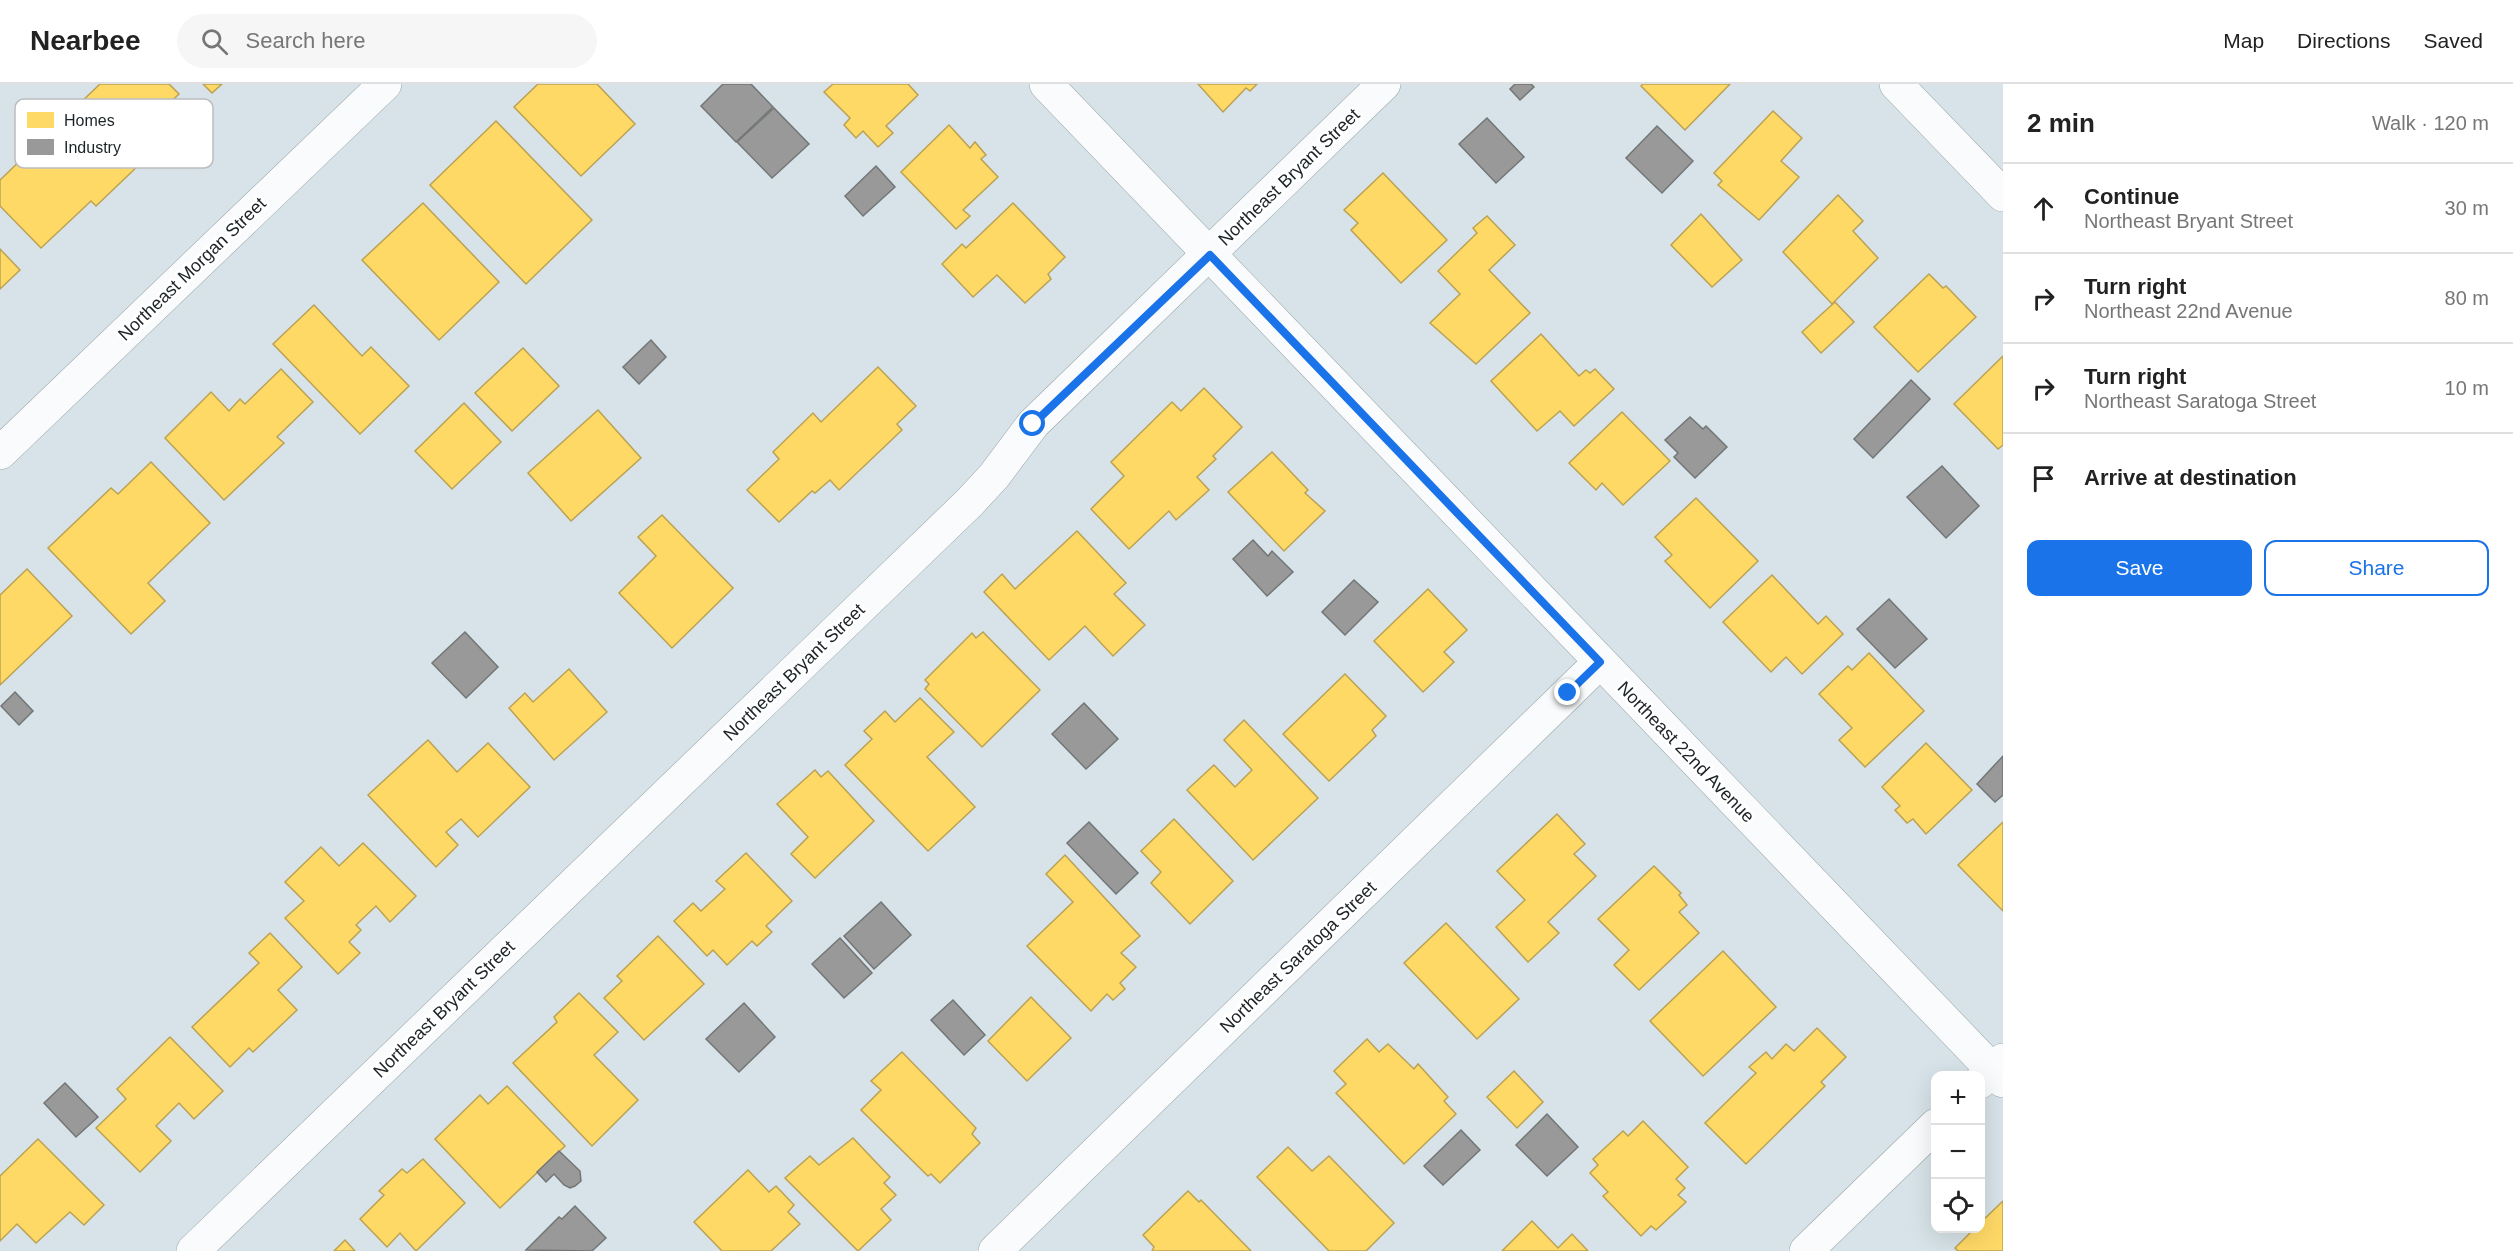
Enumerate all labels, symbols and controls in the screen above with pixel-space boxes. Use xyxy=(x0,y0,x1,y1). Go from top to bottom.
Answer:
search box xyxy=(177,14,597,68)
text: Nearbee xyxy=(30,25,141,56)
icon: search xyxy=(198,25,231,58)
text: Search here xyxy=(246,28,365,53)
text: Map xyxy=(2223,29,2264,52)
text: Directions xyxy=(2297,29,2390,52)
text: Saved xyxy=(2423,29,2483,52)
legend xyxy=(15,99,213,168)
street label: Northeast Bryant Street xyxy=(1214,104,1364,250)
text: 2 min xyxy=(2027,108,2095,138)
text: Homes xyxy=(64,112,115,129)
text: Walk · 120 m xyxy=(2372,112,2489,134)
text: Industry xyxy=(64,139,121,156)
text: Continue xyxy=(2084,184,2179,209)
icon: ahead xyxy=(2027,192,2060,225)
street label: Northeast Morgan Street xyxy=(114,193,270,345)
text: 30 m xyxy=(2445,197,2489,219)
text: Northeast Bryant Street xyxy=(2084,210,2293,232)
text: Turn right xyxy=(2084,274,2186,299)
icon: right xyxy=(2027,282,2060,315)
text: 80 m xyxy=(2445,287,2489,309)
text: Northeast 22nd Avenue xyxy=(2084,300,2293,322)
text: Turn right xyxy=(2084,364,2186,389)
icon: right xyxy=(2027,372,2060,405)
text: 10 m xyxy=(2445,377,2489,399)
text: Northeast Saratoga Street xyxy=(2084,390,2316,412)
route start xyxy=(1019,410,1045,436)
icon: arrive xyxy=(2027,462,2060,495)
text: Arrive at destination xyxy=(2084,465,2297,490)
button: Save xyxy=(2027,540,2252,596)
button: Share xyxy=(2264,540,2489,596)
street label: Northeast Bryant Street xyxy=(719,599,869,745)
street label: Northeast 22nd Avenue xyxy=(1614,677,1758,827)
route end xyxy=(1554,679,1580,705)
street label: Northeast Saratoga Street xyxy=(1216,877,1380,1037)
street label: Northeast Bryant Street xyxy=(369,936,519,1082)
map controls xyxy=(1931,1071,1985,1233)
button: + xyxy=(1931,1071,1985,1125)
button: − xyxy=(1931,1125,1985,1179)
button: locate xyxy=(1931,1179,1985,1233)

